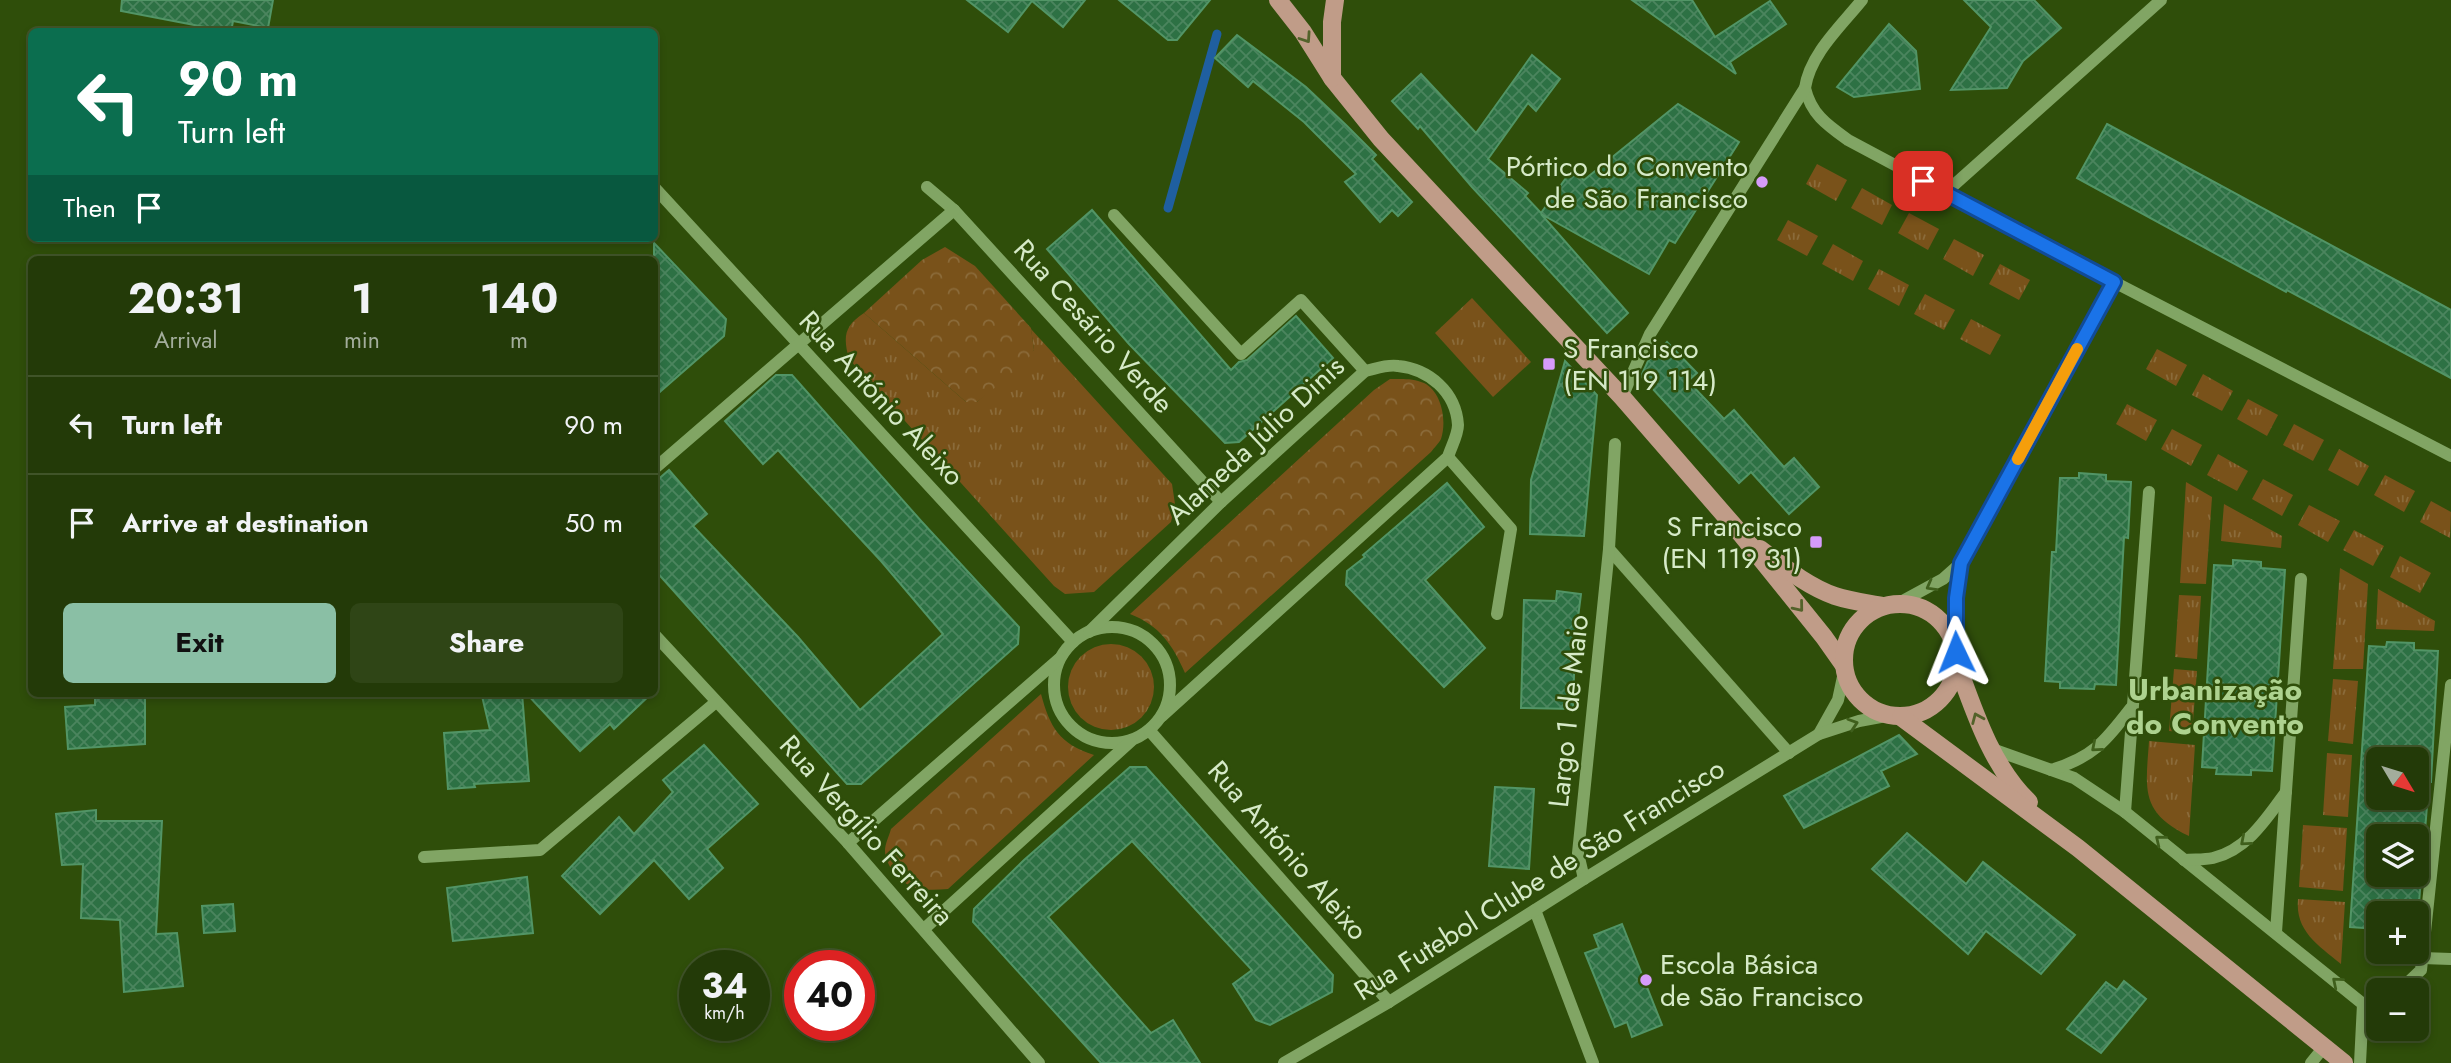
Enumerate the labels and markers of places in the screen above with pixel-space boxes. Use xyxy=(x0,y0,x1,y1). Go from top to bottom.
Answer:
place label: Pórtico do Convento de São Francisco xyxy=(1506,146,1748,219)
pin xyxy=(1893,151,1953,211)
marker: Pórtico do Convento de São Francisco xyxy=(1754,174,1770,190)
place label: S Francisco (EN 119 114) xyxy=(1563,328,1717,401)
marker: S Francisco (EN 119 114) xyxy=(1541,356,1557,372)
place label: S Francisco (EN 119 31) xyxy=(1662,506,1802,579)
marker: S Francisco (EN 119 31) xyxy=(1808,534,1824,550)
place label: Escola Básica de São Francisco xyxy=(1660,944,1863,1017)
marker: Escola Básica de São Francisco xyxy=(1638,972,1654,988)

